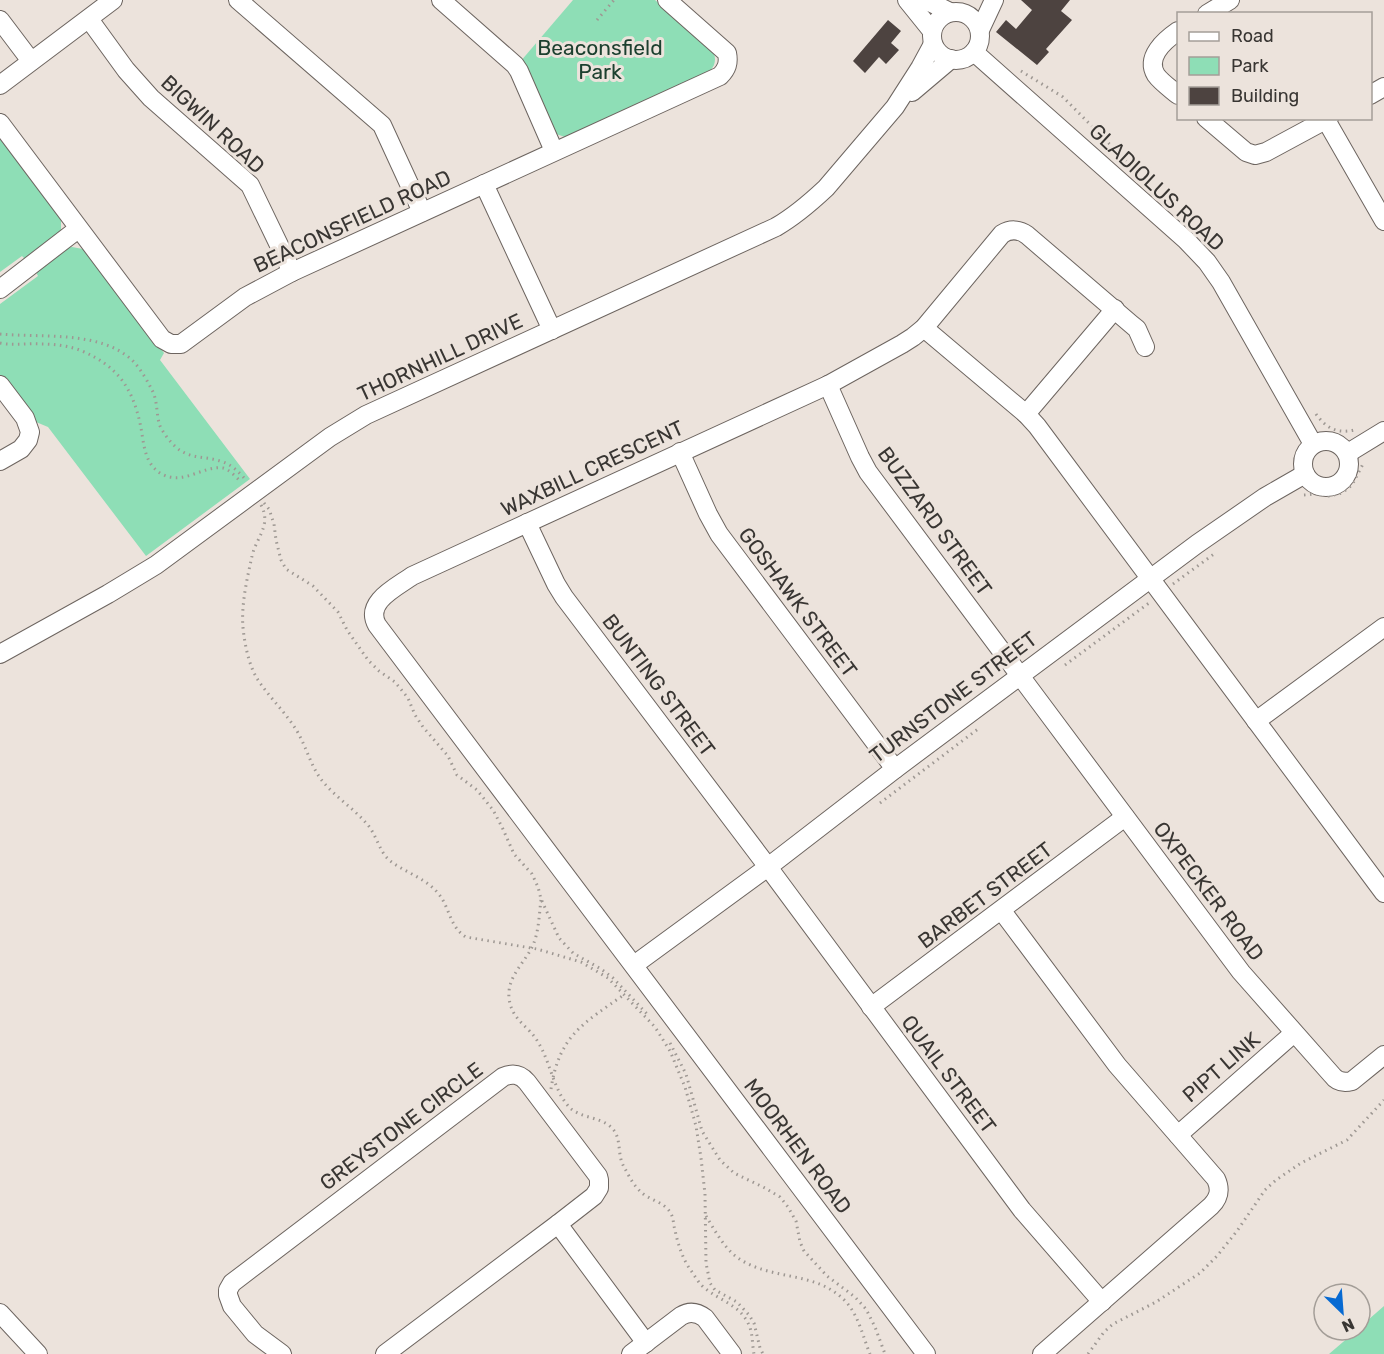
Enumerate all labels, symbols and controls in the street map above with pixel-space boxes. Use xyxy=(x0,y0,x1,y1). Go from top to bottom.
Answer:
legend xyxy=(1177,12,1372,120)
text: Road xyxy=(1231,25,1274,47)
park label: Beaconsfield Park xyxy=(537,35,663,84)
text: Park xyxy=(1231,55,1269,77)
street label: BIGWIN ROAD xyxy=(156,70,270,178)
text: Building xyxy=(1231,85,1299,107)
street label: GLADIOLUS ROAD xyxy=(1084,118,1230,256)
street label: BEACONSFIELD ROAD xyxy=(249,164,455,278)
street label: THORNHILL DRIVE xyxy=(354,308,526,406)
street label: WAXBILL CRESCENT xyxy=(497,415,687,521)
street label: BUZZARD STREET xyxy=(873,442,997,600)
street label: GOSHAWK STREET xyxy=(734,522,862,682)
street label: BUNTING STREET xyxy=(597,609,721,761)
street label: TURNSTONE STREET xyxy=(864,626,1042,768)
street label: OXPECKER ROAD xyxy=(1149,817,1269,965)
street label: BARBET STREET xyxy=(913,836,1057,954)
street label: QUAIL STREET xyxy=(896,1010,1002,1138)
street label: PIPT LINK xyxy=(1177,1026,1265,1107)
street label: GREYSTONE CIRCLE xyxy=(315,1057,487,1195)
street label: MOORHEN ROAD xyxy=(739,1074,857,1218)
north arrow xyxy=(1312,1282,1372,1342)
text: N xyxy=(1339,1314,1357,1336)

